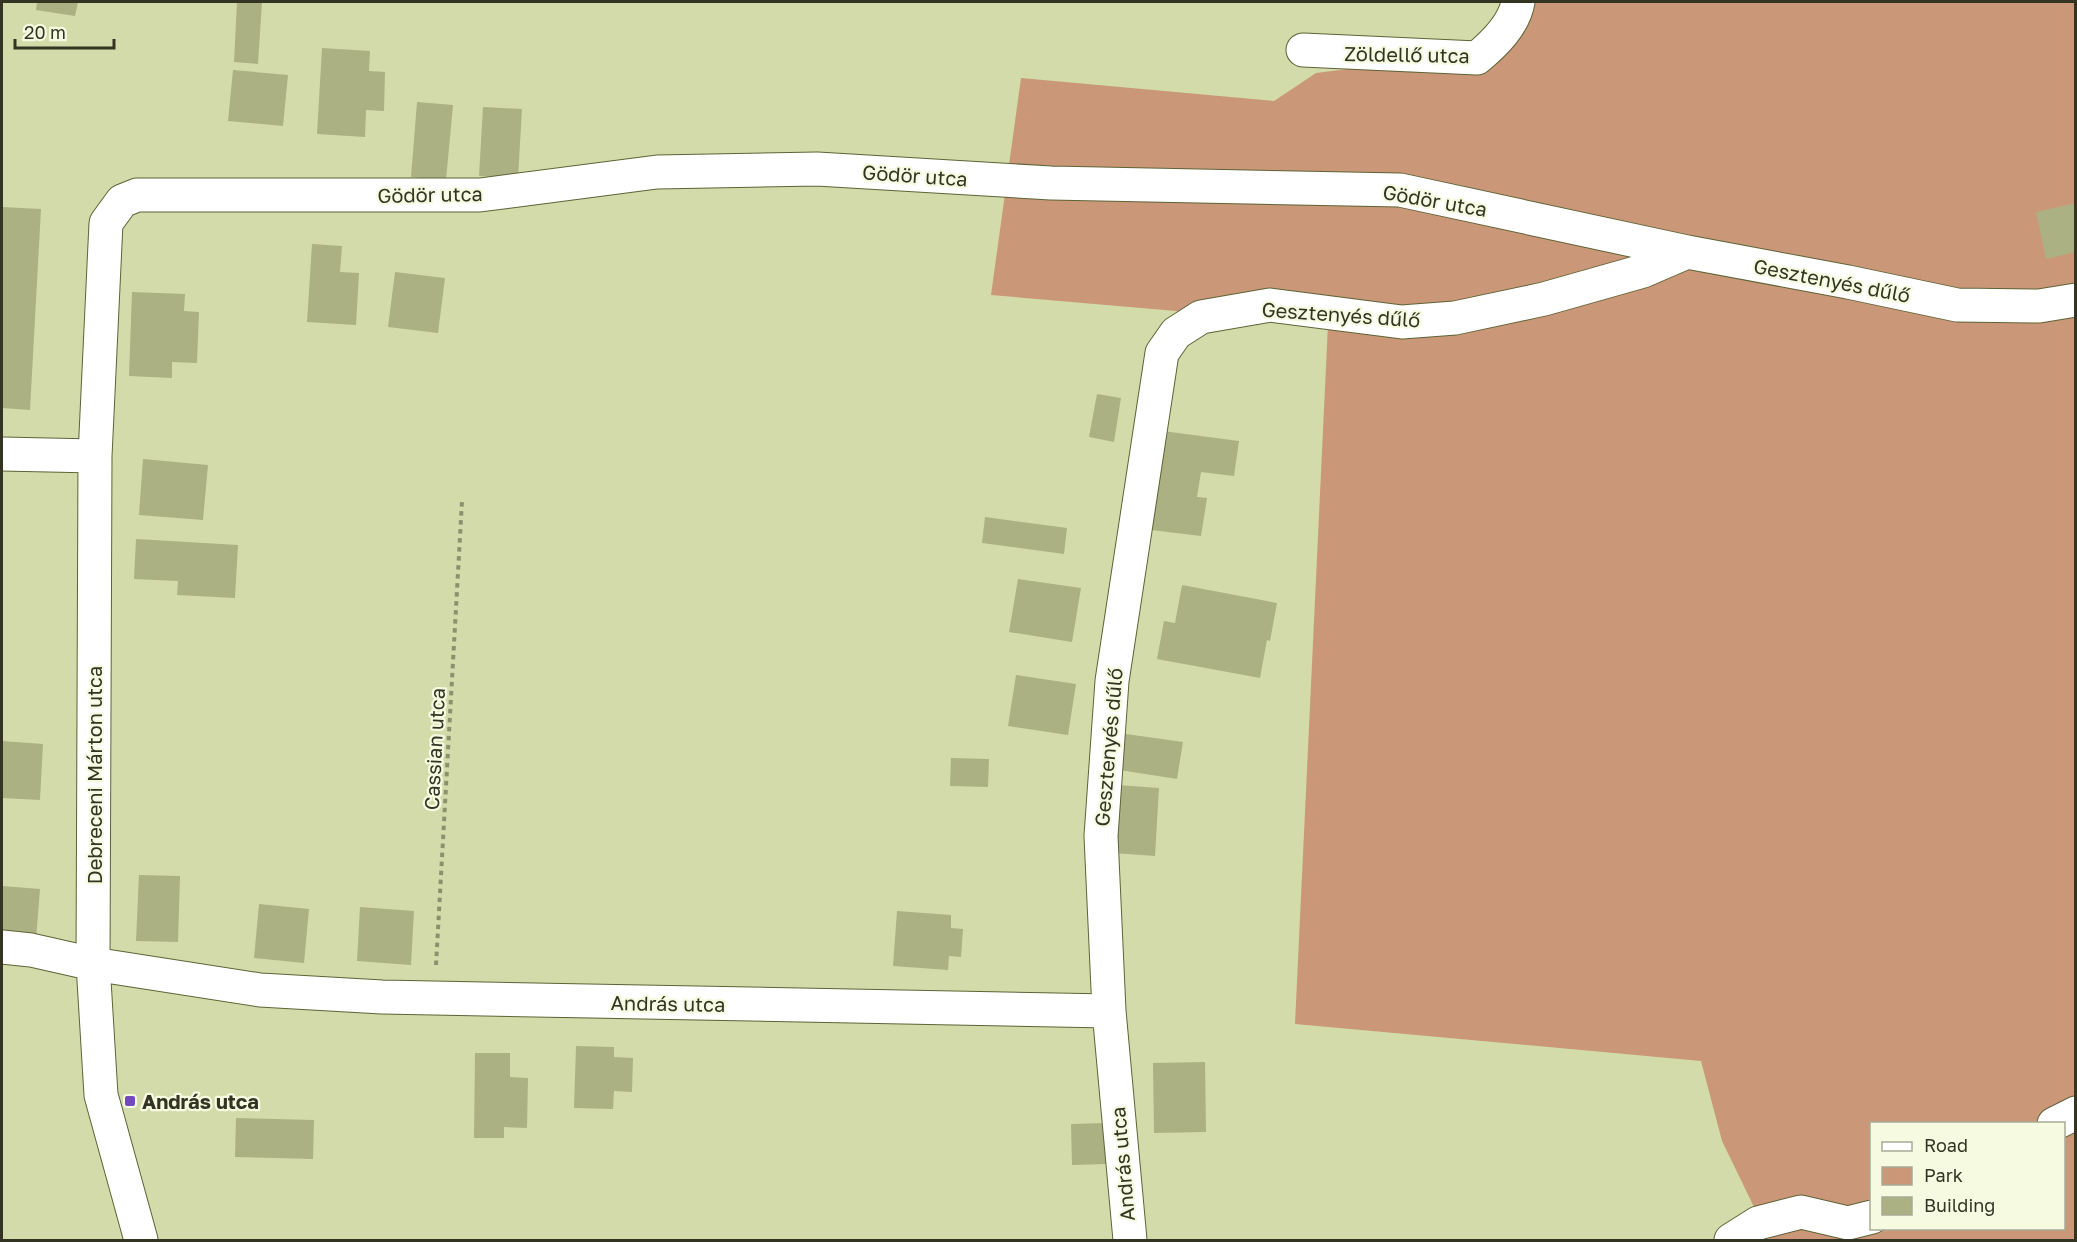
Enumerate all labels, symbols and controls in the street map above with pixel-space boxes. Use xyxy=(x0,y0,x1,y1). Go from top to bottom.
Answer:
scale bar xyxy=(15,12,114,50)
text: 20 m xyxy=(24,21,66,43)
street label: Zöldellő utca xyxy=(1344,41,1470,67)
street label: Gödör utca xyxy=(862,159,968,191)
street label: Gödör utca xyxy=(1381,179,1489,221)
street label: Gödör utca xyxy=(377,181,483,207)
street label: Gesztenyés dűlő xyxy=(1752,253,1912,307)
street label: Gesztenyés dűlő xyxy=(1261,296,1421,332)
street label: Debreceni Márton utca xyxy=(82,666,106,884)
street label: Gesztenyés dűlő xyxy=(1089,667,1127,827)
street label: Cassian utca xyxy=(419,687,449,811)
street label: András utca xyxy=(610,990,726,1016)
place label: András utca xyxy=(142,1089,259,1113)
marker: András utca xyxy=(123,1094,137,1108)
street label: András utca xyxy=(1105,1106,1139,1222)
legend xyxy=(1870,1122,2065,1230)
text: Road xyxy=(1924,1134,1968,1156)
text: Park xyxy=(1924,1164,1963,1186)
text: Building xyxy=(1924,1194,1995,1216)

